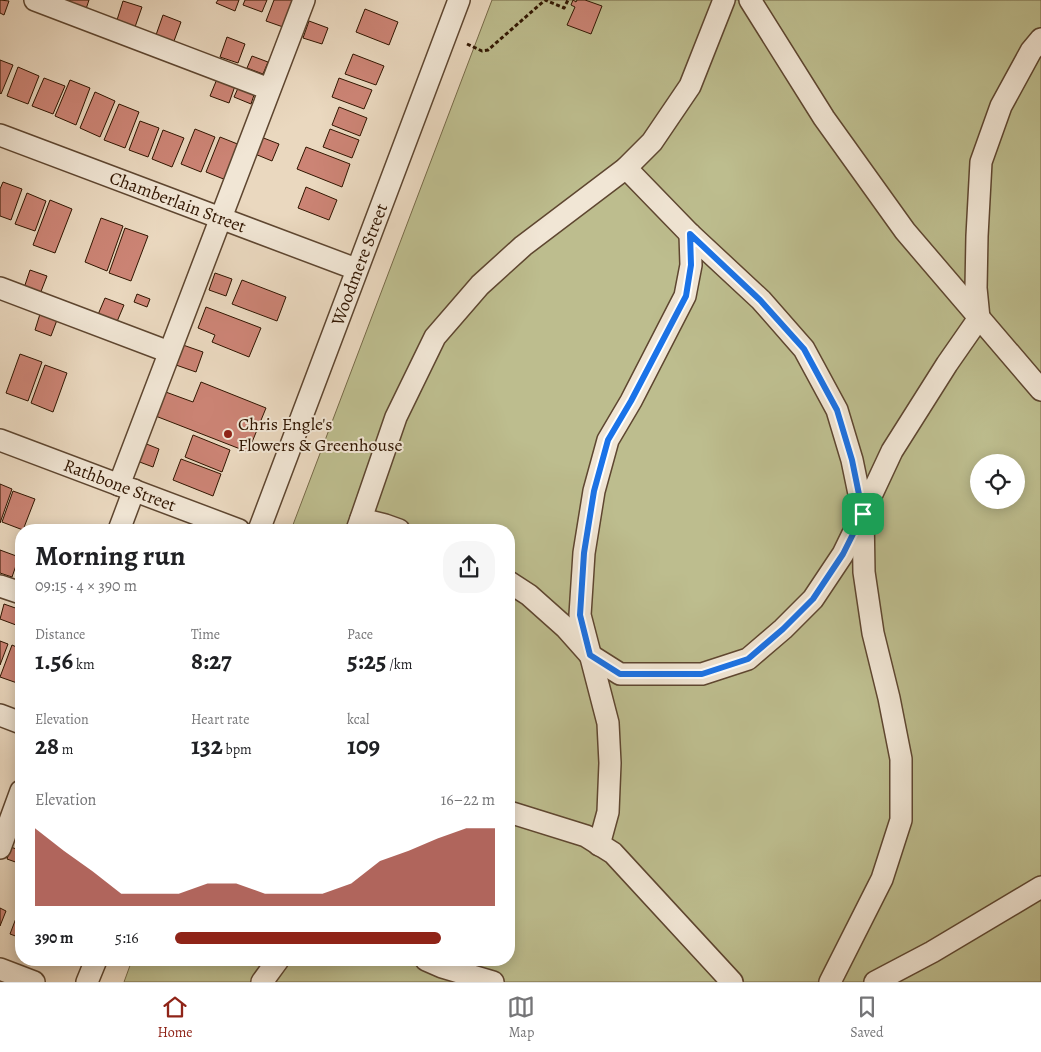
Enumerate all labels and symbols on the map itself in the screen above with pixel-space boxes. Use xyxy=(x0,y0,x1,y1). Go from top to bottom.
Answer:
street label: Chamberlain Street xyxy=(106,165,250,239)
street label: Woodmere Street xyxy=(325,200,393,330)
place label: Chris Engle's Flowers & Greenhouse xyxy=(238,412,403,457)
marker: Chris Engle's Flowers & Greenhouse xyxy=(222,428,234,440)
street label: Rathbone Street xyxy=(60,453,180,517)
pin xyxy=(842,493,884,535)

